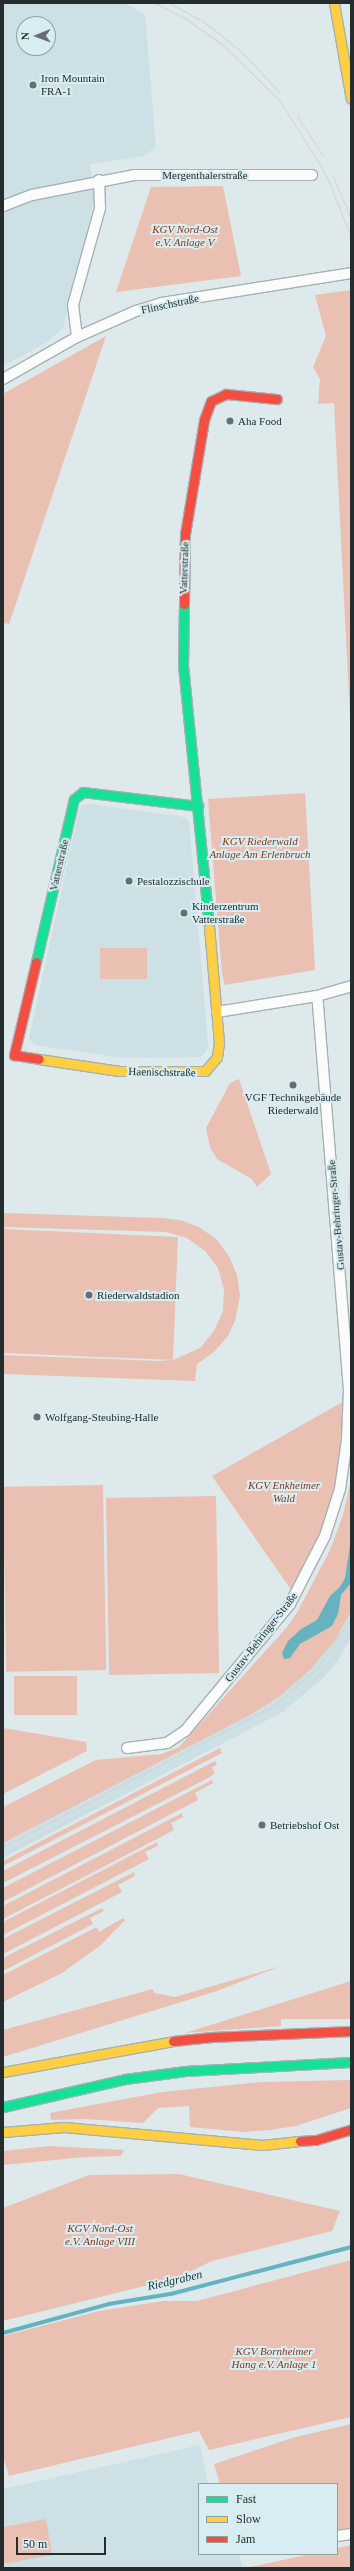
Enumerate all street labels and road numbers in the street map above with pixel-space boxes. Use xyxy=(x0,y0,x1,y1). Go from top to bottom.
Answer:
street label: Mergenthalerstraße xyxy=(162,168,248,182)
street label: Flinschstraße xyxy=(140,291,200,317)
street label: Vatterstraße xyxy=(176,542,192,594)
street label: Vatterstraße xyxy=(47,838,71,892)
street label: Haenischstraße xyxy=(128,1065,196,1079)
street label: Gustav-Behringer-Straße xyxy=(325,1159,347,1271)
street label: Gustav-Behringer-Straße xyxy=(222,1589,300,1685)

